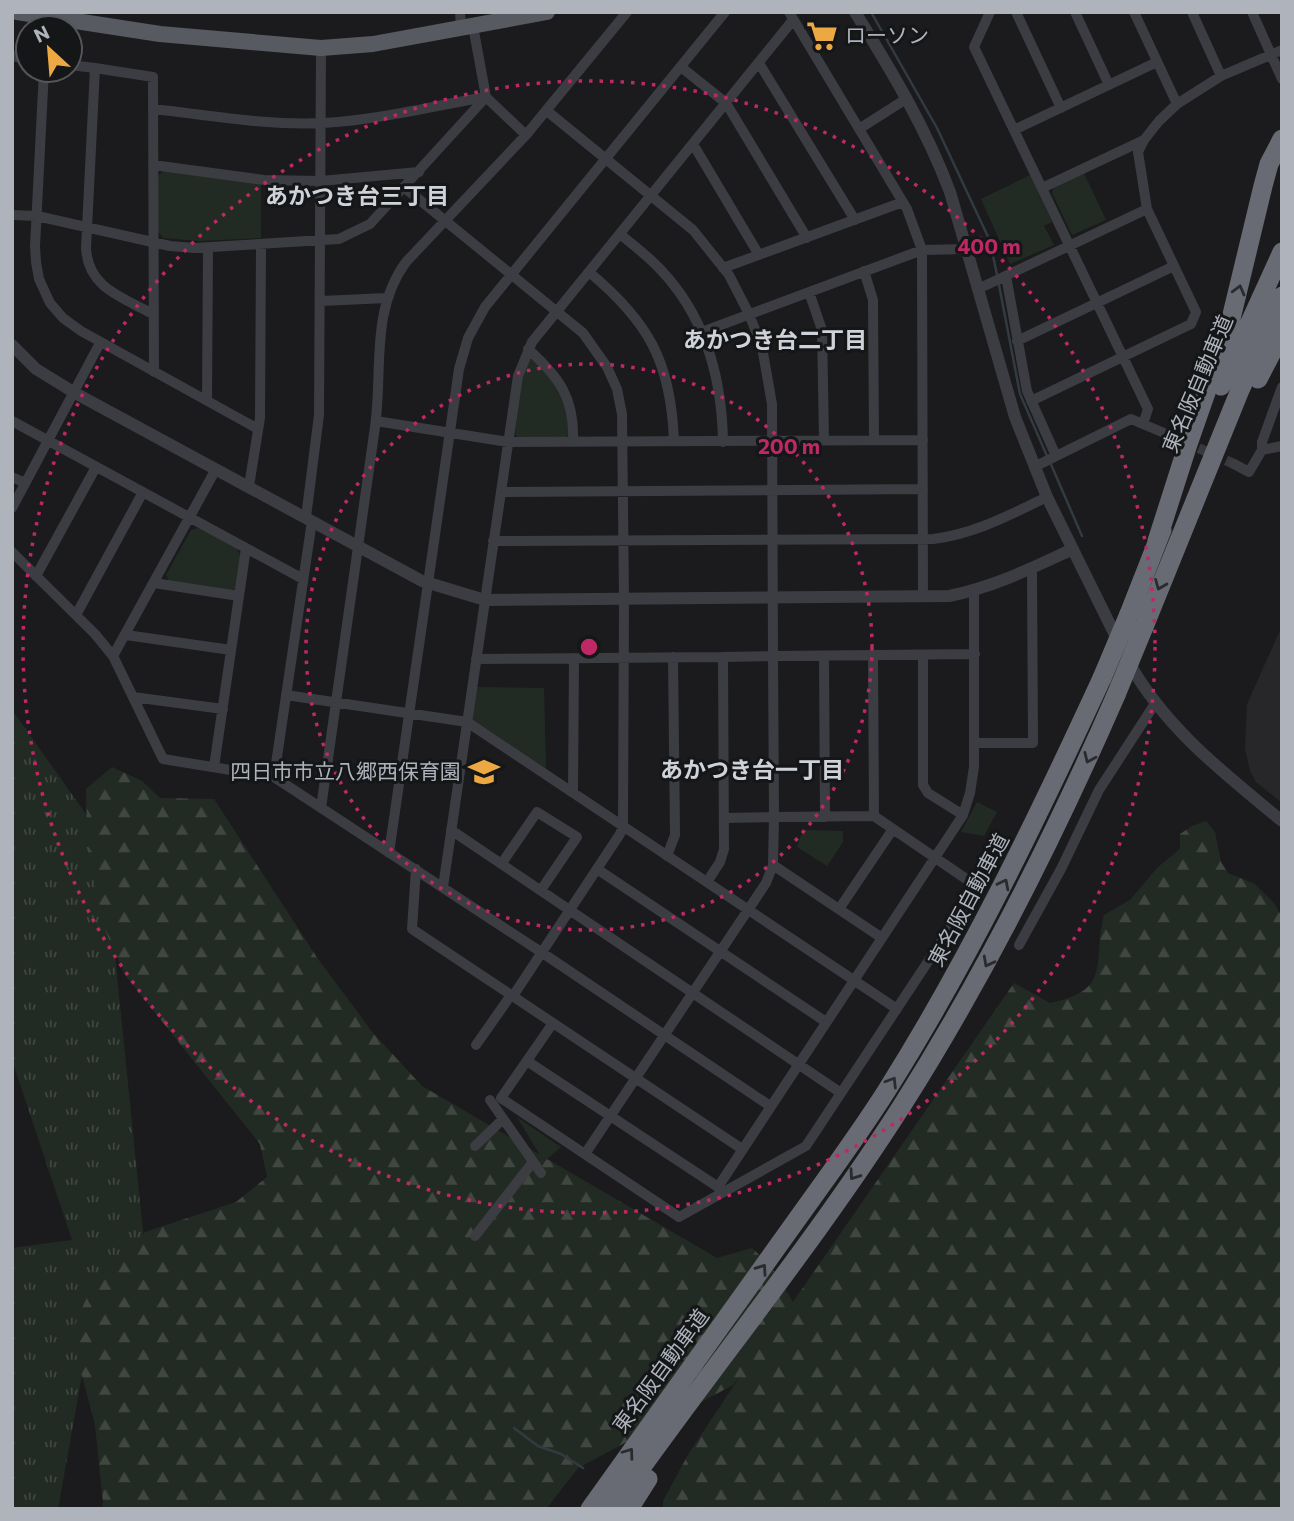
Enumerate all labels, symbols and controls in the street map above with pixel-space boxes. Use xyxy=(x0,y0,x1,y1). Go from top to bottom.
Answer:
north arrow xyxy=(14,14,84,84)
supermarket icon: ローソン xyxy=(805,19,839,53)
text: N xyxy=(30,20,53,47)
place label: ローソン xyxy=(845,22,929,47)
district label: あかつき台三丁目 xyxy=(265,181,449,209)
text: 400 m xyxy=(957,233,1021,258)
one-way arrow xyxy=(1231,284,1245,296)
street label: 東名阪自動車道 xyxy=(1156,311,1237,456)
district label: あかつき台二丁目 xyxy=(683,325,867,353)
text: 200 m xyxy=(758,433,820,458)
one-way arrow xyxy=(1155,579,1169,591)
centre of rings xyxy=(577,635,601,659)
one-way arrow xyxy=(1083,750,1097,763)
school or university icon: 四日市市立八郷西保育園 xyxy=(467,755,501,789)
district label: あかつき台一丁目 xyxy=(660,755,844,783)
place label: 四日市市立八郷西保育園 xyxy=(230,758,461,783)
street label: 東名阪自動車道 xyxy=(922,829,1013,970)
one-way arrow xyxy=(996,879,1010,891)
one-way arrow xyxy=(983,954,997,967)
one-way arrow xyxy=(883,1076,896,1089)
one-way arrow xyxy=(850,1167,862,1180)
one-way arrow xyxy=(754,1264,766,1277)
street label: 東名阪自動車道 xyxy=(606,1303,713,1437)
one-way arrow xyxy=(621,1448,633,1461)

